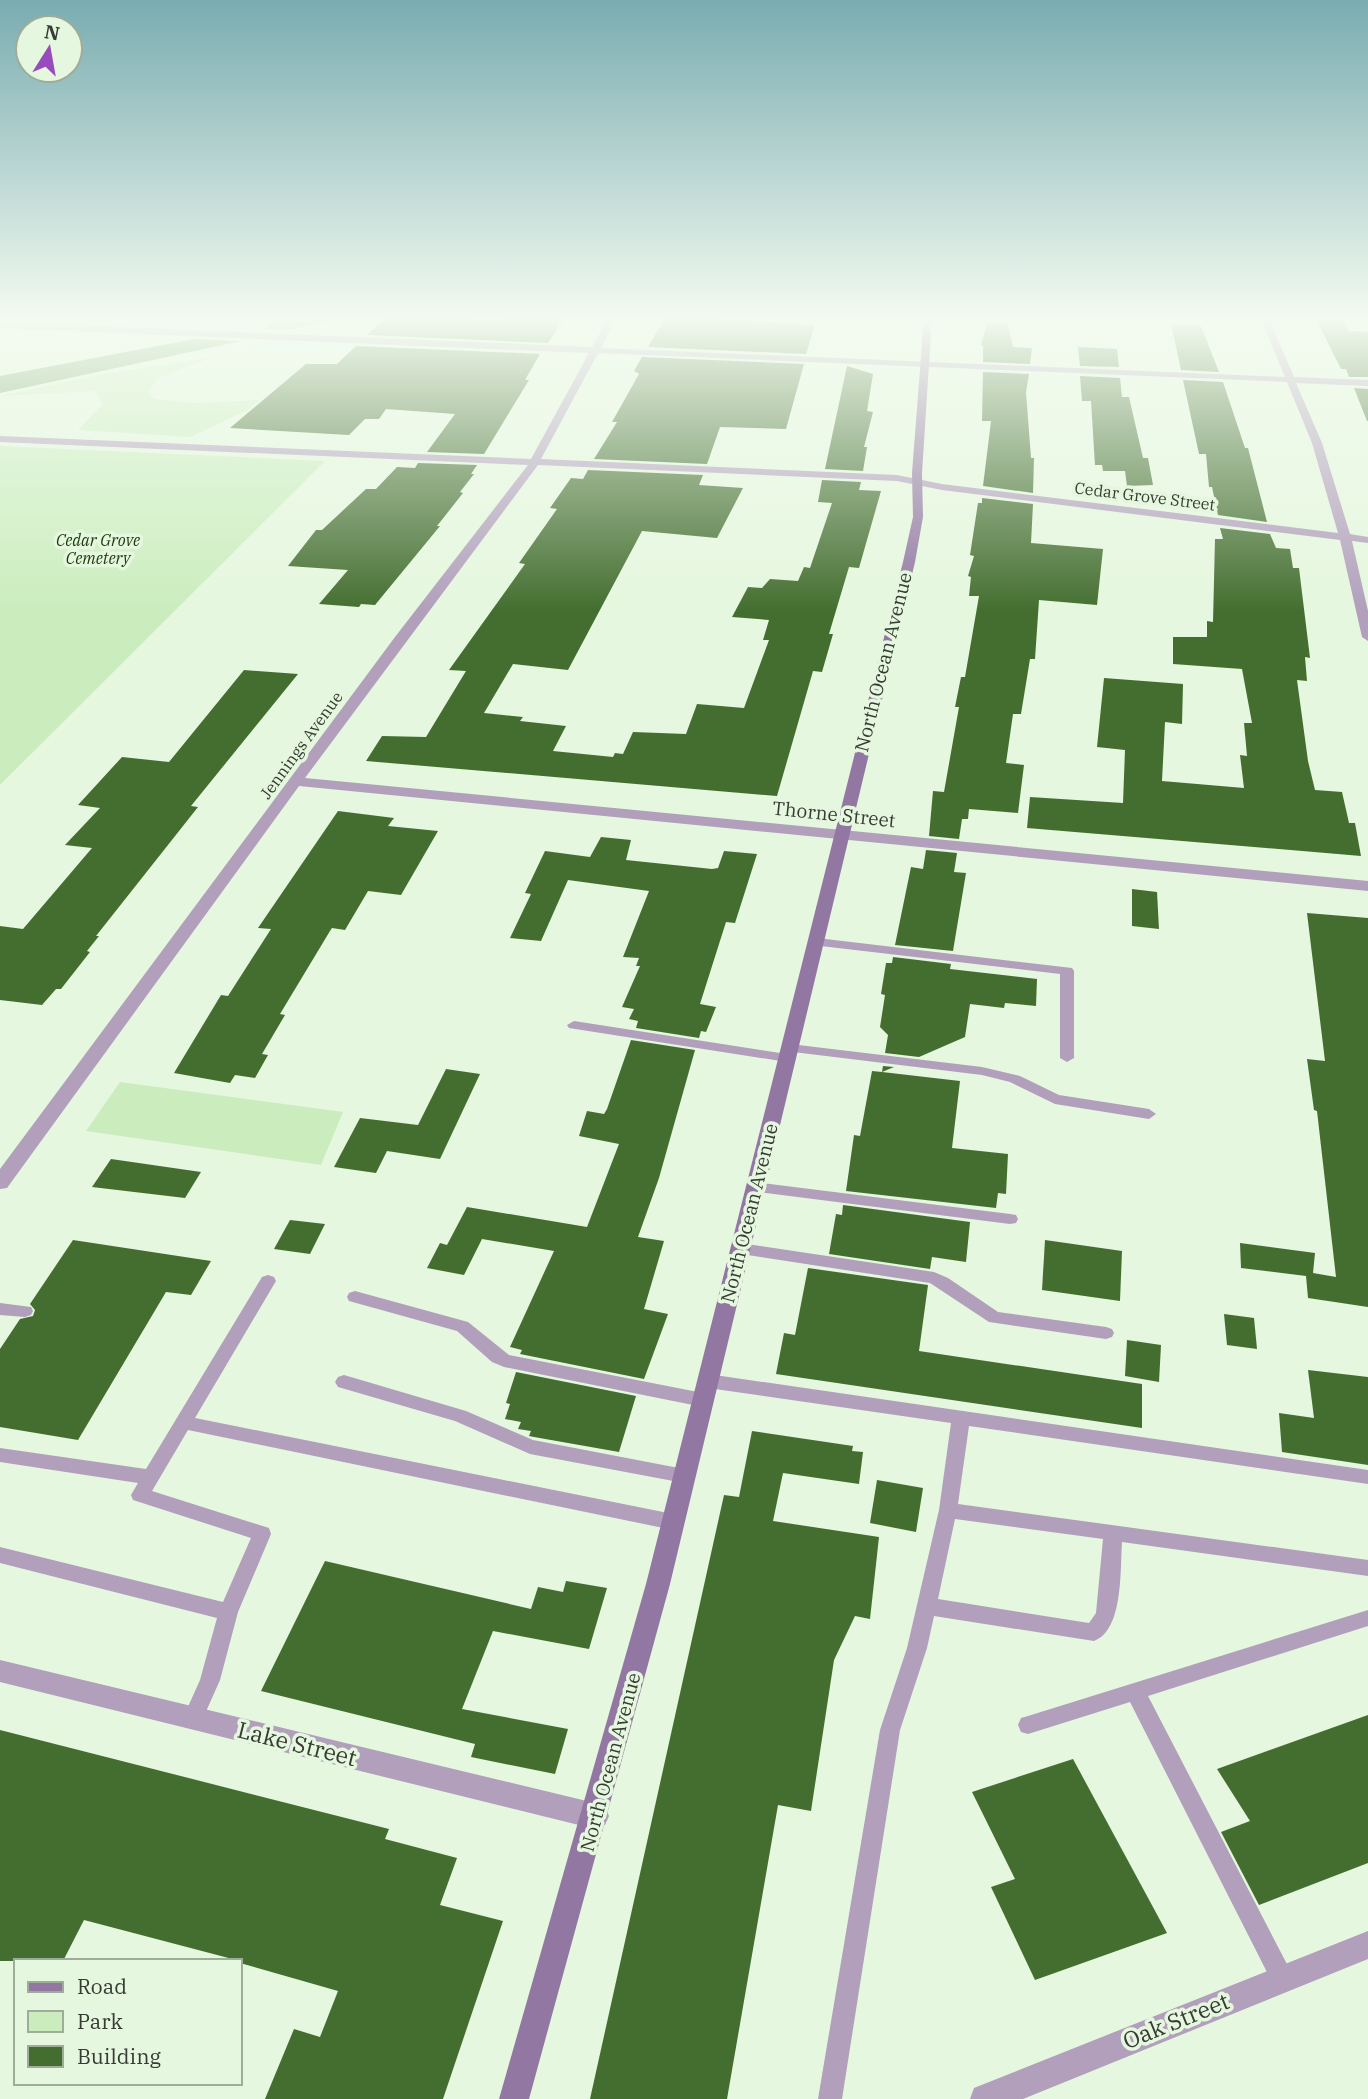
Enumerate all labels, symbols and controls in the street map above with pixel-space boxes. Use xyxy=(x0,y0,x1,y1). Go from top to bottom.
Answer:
north arrow xyxy=(14,14,84,84)
text: N xyxy=(43,19,62,46)
street label: Cedar Grove Street xyxy=(1074,477,1217,515)
park label: Cedar Grove Cemetery xyxy=(56,530,140,568)
street label: North Ocean Avenue xyxy=(849,570,917,754)
street label: Jennings Avenue xyxy=(255,687,347,803)
street label: Thorne Street xyxy=(771,796,897,832)
street label: North Ocean Avenue xyxy=(715,1121,783,1305)
street label: North Ocean Avenue xyxy=(575,1670,645,1854)
street label: Lake Street xyxy=(235,1714,360,1772)
legend xyxy=(14,1959,242,2085)
text: Road xyxy=(77,1972,127,2000)
street label: Oak Street xyxy=(1118,1985,1233,2055)
text: Park xyxy=(77,2007,124,2035)
text: Building xyxy=(77,2042,162,2070)

